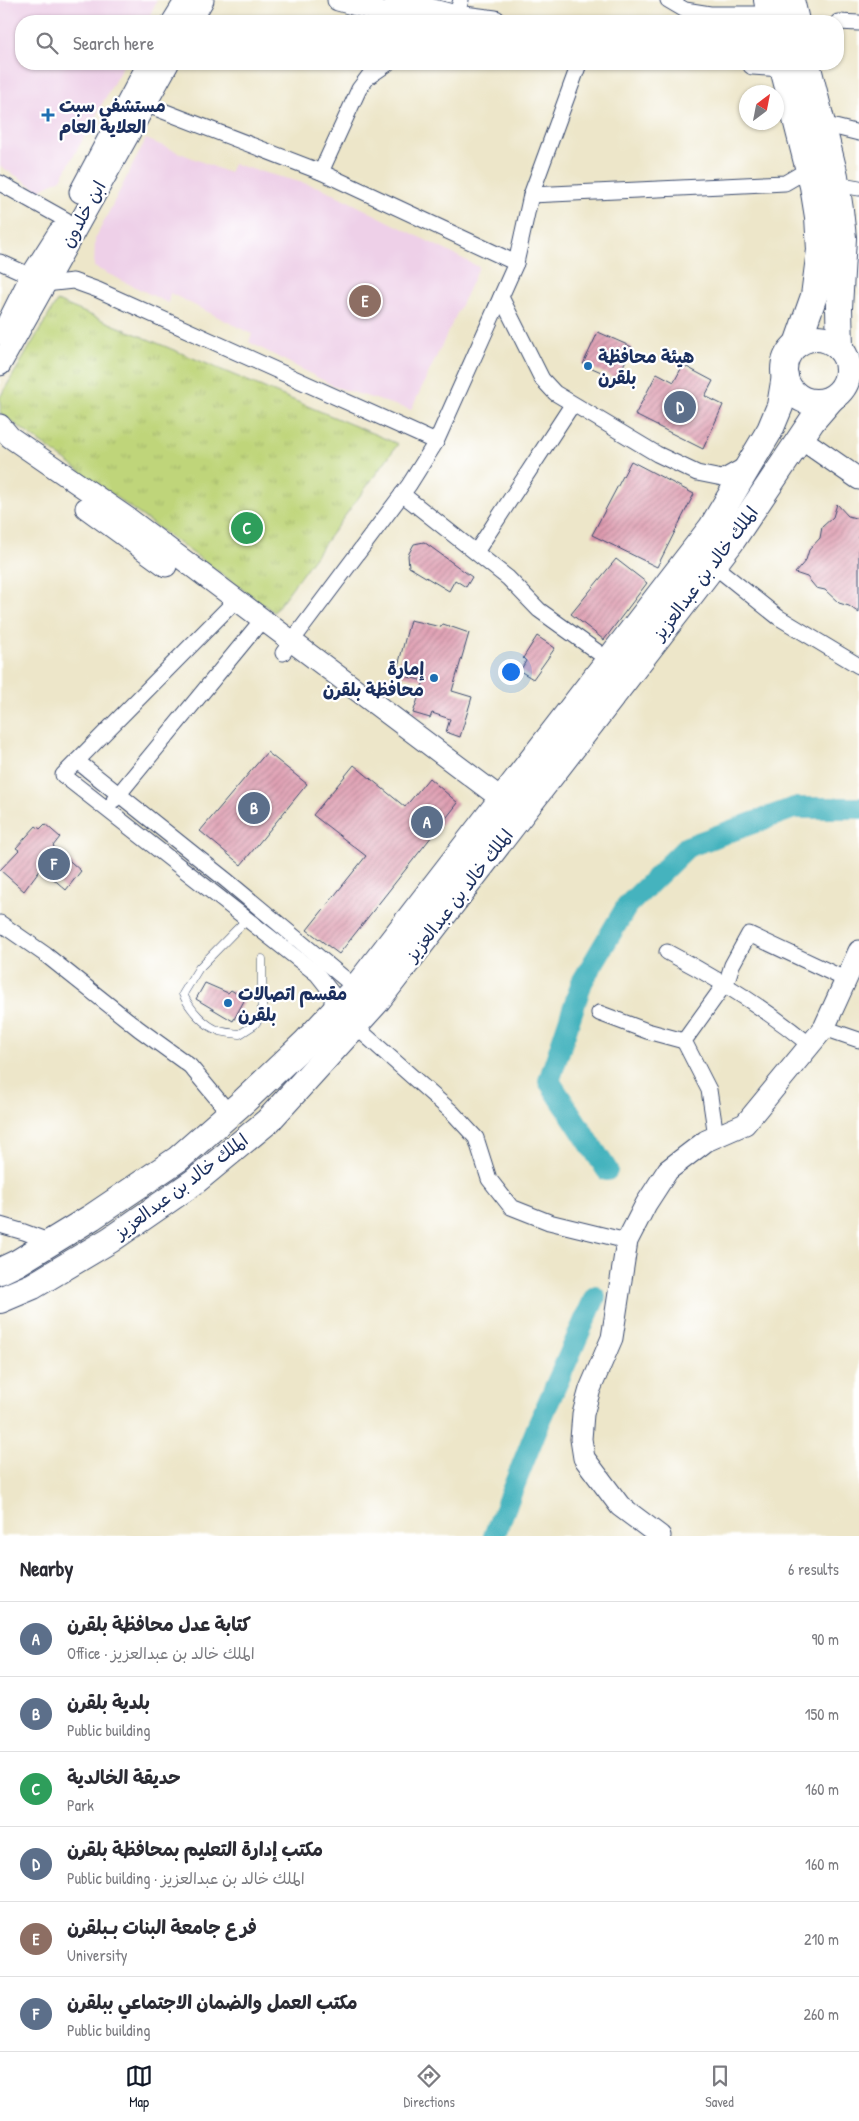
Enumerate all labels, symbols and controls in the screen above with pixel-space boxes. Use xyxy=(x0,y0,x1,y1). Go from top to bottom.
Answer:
search box xyxy=(15,15,844,70)
icon: search xyxy=(33,29,61,57)
text: Search here xyxy=(73,30,154,56)
north arrow xyxy=(739,85,784,130)
place label: مستشفى سبت العلاية العام xyxy=(59,93,166,141)
marker: مستشفى سبت العلاية العام xyxy=(41,108,55,122)
street label: ابن خلدون xyxy=(54,176,112,252)
pin: E xyxy=(349,282,381,320)
place label: هيئة محافظة بلقرن xyxy=(598,344,694,390)
marker: هيئة محافظة بلقرن xyxy=(582,360,594,372)
pin: D xyxy=(664,388,696,426)
street label: الملك خالد بن عبدالعزيز xyxy=(645,501,764,647)
pin: C xyxy=(231,509,263,547)
place label: إمارة محافظة بلقرن xyxy=(323,656,424,702)
your location xyxy=(498,659,524,685)
marker: إمارة محافظة بلقرن xyxy=(428,672,440,684)
pin: B xyxy=(238,789,270,827)
pin: A xyxy=(411,803,443,841)
street label: الملك خالد بن عبدالعزيز xyxy=(398,824,519,968)
pin: F xyxy=(38,845,70,883)
place label: مقسم اتصالات بلقرن xyxy=(238,981,347,1027)
marker: مقسم اتصالات بلقرن xyxy=(222,997,234,1009)
street label: الملك خالد بن عبدالعزيز xyxy=(107,1127,253,1246)
text: Nearby xyxy=(20,1554,73,1583)
text: 6 results xyxy=(788,1558,839,1580)
text: كتابة عدل محافظة بلقرن xyxy=(67,1611,251,1637)
text: A xyxy=(32,1628,40,1650)
text: 90 m xyxy=(811,1628,839,1650)
text: Office · الملك خالد بن عبدالعزيز xyxy=(67,1642,255,1664)
text: بلدية بلقرن xyxy=(67,1689,150,1715)
text: B xyxy=(32,1703,40,1725)
text: 150 m xyxy=(805,1703,839,1725)
text: Public building xyxy=(67,1719,150,1741)
text: حديقة الخالدية xyxy=(67,1764,181,1790)
text: C xyxy=(32,1778,40,1800)
text: 160 m xyxy=(805,1778,839,1800)
text: Park xyxy=(67,1794,94,1816)
text: مكتب إدارة التعليم بمحافظة بلقرن xyxy=(67,1836,323,1862)
text: D xyxy=(32,1853,40,1875)
text: 160 m xyxy=(805,1853,839,1875)
text: Public building · الملك خالد بن عبدالعزيز xyxy=(67,1867,305,1889)
text: فرع جامعة البنات بـبلقرن xyxy=(67,1914,257,1940)
text: E xyxy=(32,1928,40,1950)
text: 210 m xyxy=(804,1928,839,1950)
text: University xyxy=(67,1944,128,1966)
text: مكتب العمل والضمان الاجتماعي ببلقرن xyxy=(67,1989,358,2015)
text: F xyxy=(33,2003,39,2025)
text: 260 m xyxy=(803,2003,839,2025)
text: Public building xyxy=(67,2019,150,2041)
tab: Map xyxy=(125,2062,153,2111)
tab: Directions xyxy=(403,2062,455,2111)
tab: Saved xyxy=(705,2062,734,2111)

